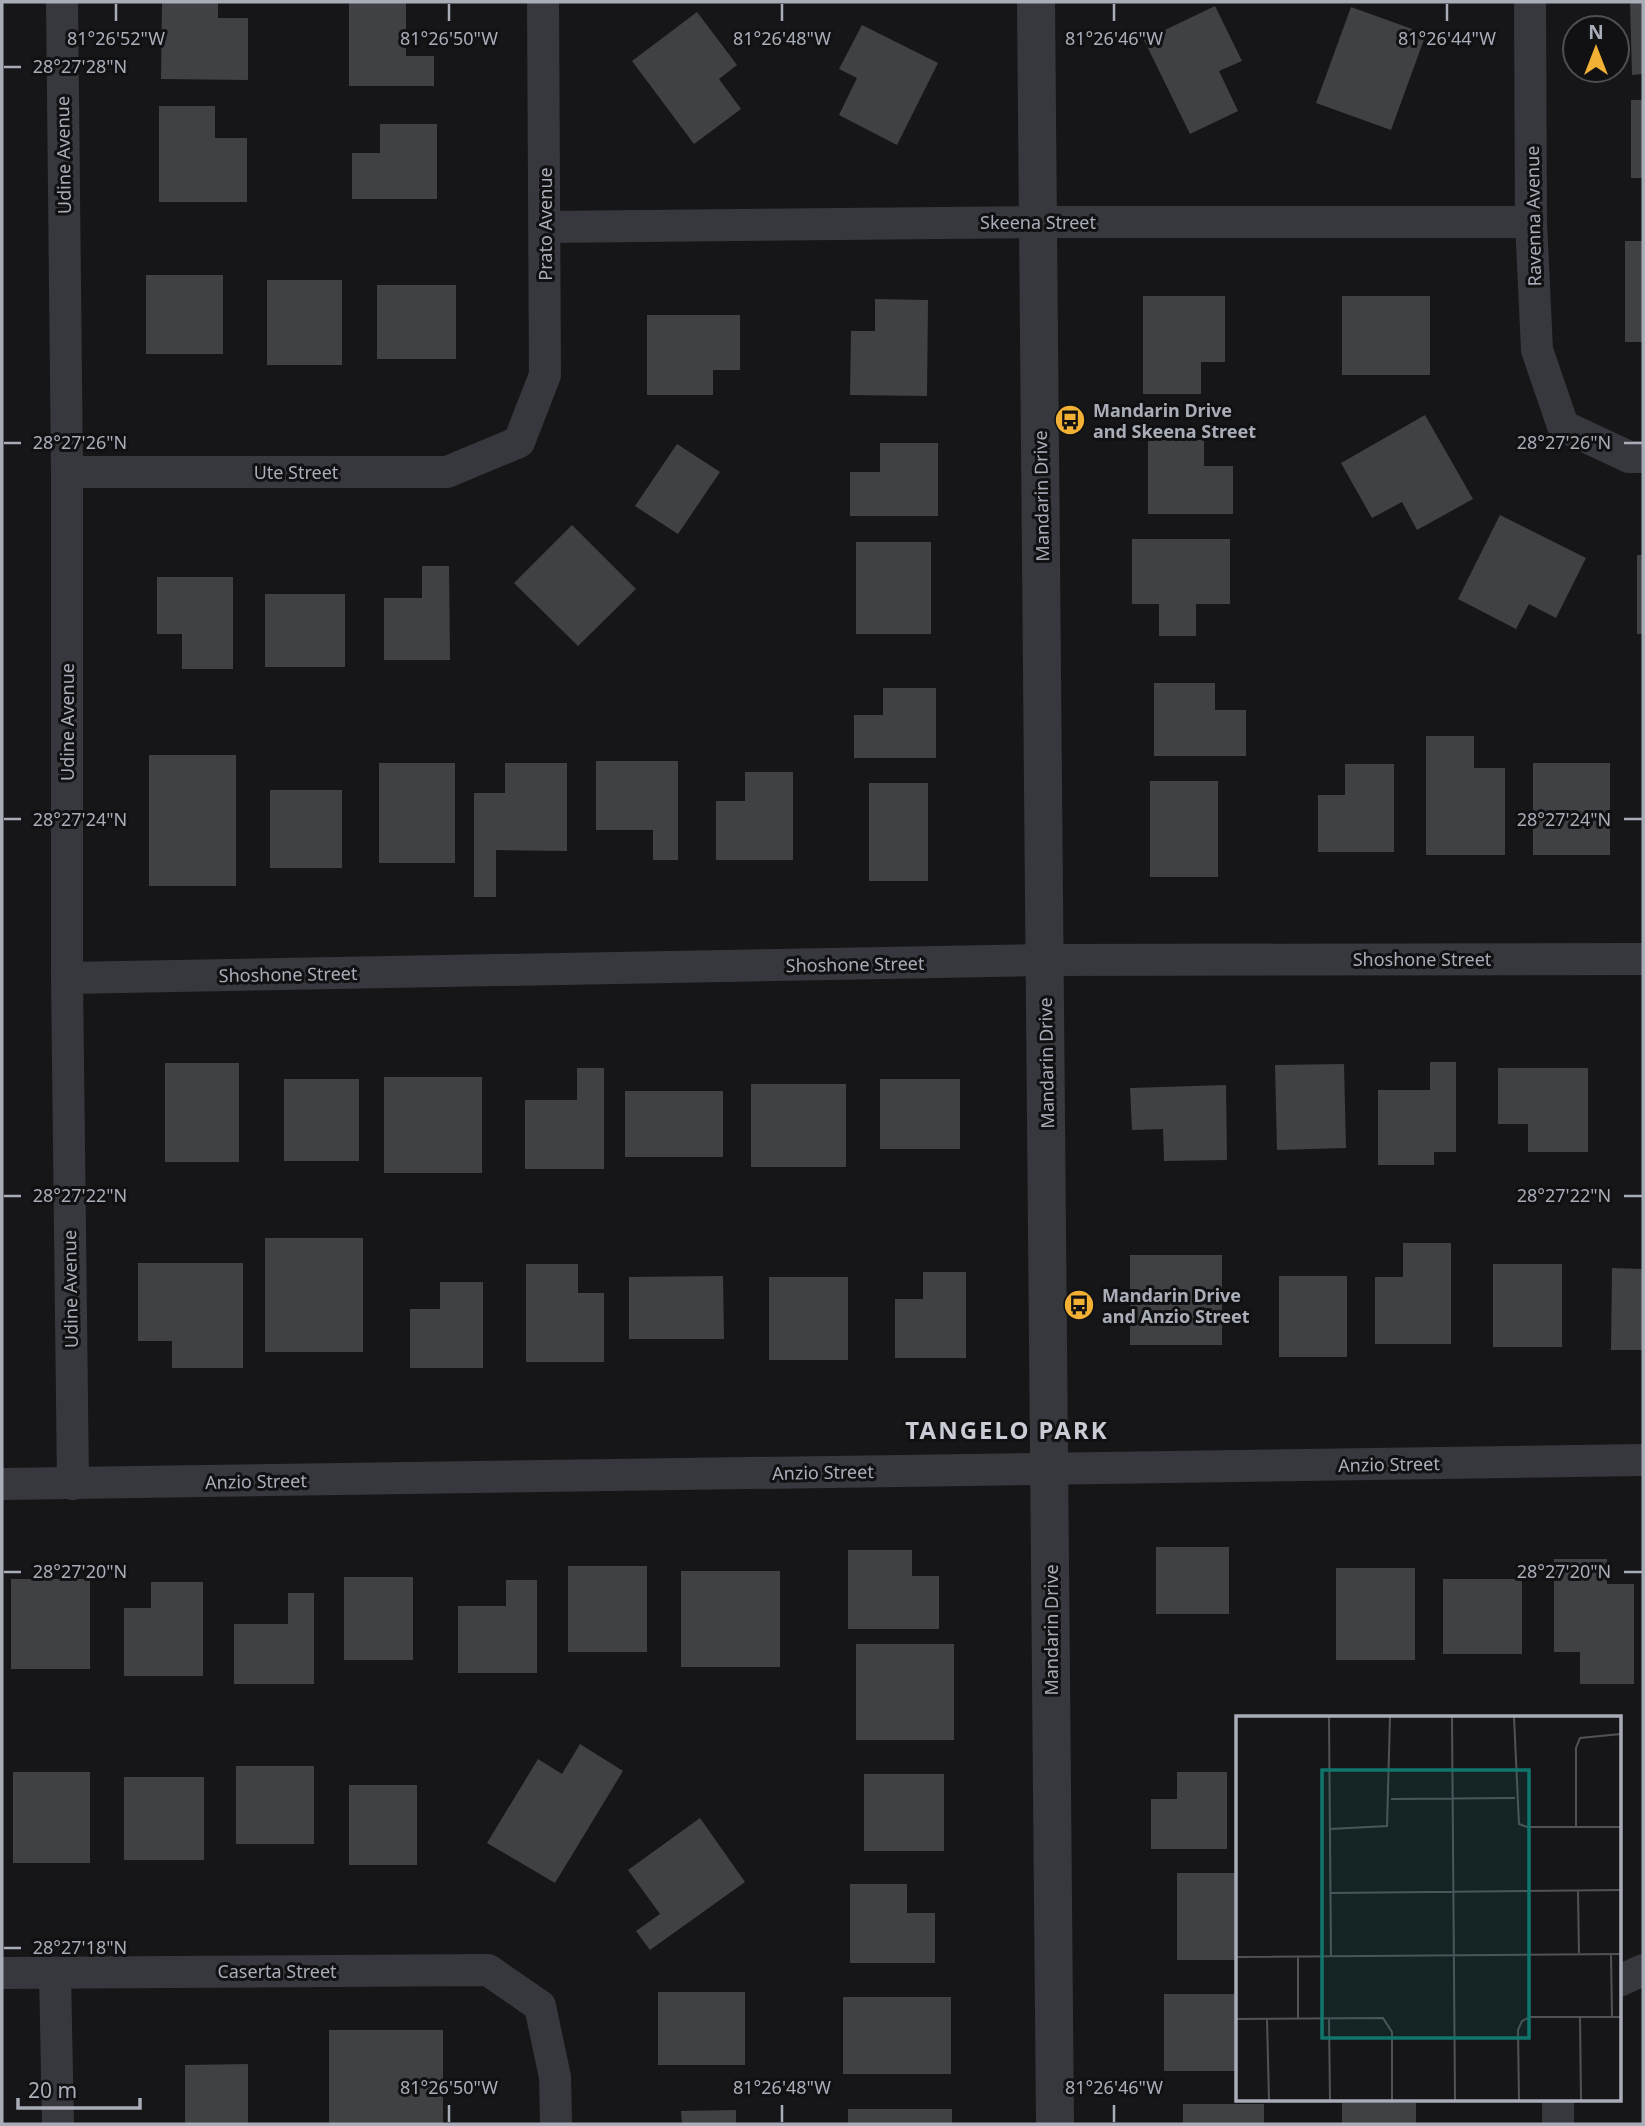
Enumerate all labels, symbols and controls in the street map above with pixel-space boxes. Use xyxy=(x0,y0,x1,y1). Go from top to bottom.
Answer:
north arrow xyxy=(1561,14,1631,84)
text: N xyxy=(1588,19,1604,45)
text: 81°26'52"W xyxy=(67,26,165,50)
text: 81°26'50"W xyxy=(400,26,498,50)
text: 81°26'48"W xyxy=(733,26,831,50)
text: 81°26'46"W xyxy=(1065,26,1163,50)
text: 81°26'44"W xyxy=(1398,26,1496,50)
text: 28°27'28"N xyxy=(33,54,127,78)
street label: Udine Avenue xyxy=(50,96,76,214)
street label: Ravenna Avenue xyxy=(1520,145,1546,287)
street label: Prato Avenue xyxy=(533,167,557,281)
street label: Skeena Street xyxy=(980,210,1096,234)
place label: Mandarin Drive and Skeena Street xyxy=(1093,398,1256,443)
bus stop icon: Mandarin Drive and Skeena Street xyxy=(1053,403,1087,437)
text: 28°27'26"N xyxy=(33,430,127,454)
street label: Mandarin Drive xyxy=(1028,430,1054,562)
text: 28°27'26"N xyxy=(1517,430,1611,454)
street label: Ute Street xyxy=(254,460,339,484)
street label: Udine Avenue xyxy=(55,663,79,781)
text: 28°27'24"N xyxy=(33,807,127,831)
text: 28°27'24"N xyxy=(1517,807,1611,831)
street label: Shoshone Street xyxy=(1353,947,1492,971)
street label: Shoshone Street xyxy=(785,951,925,977)
street label: Shoshone Street xyxy=(218,961,358,987)
street label: Mandarin Drive xyxy=(1033,997,1059,1129)
text: 28°27'22"N xyxy=(33,1183,127,1207)
text: 28°27'22"N xyxy=(1517,1183,1611,1207)
street label: Udine Avenue xyxy=(57,1230,83,1348)
place label: Mandarin Drive and Anzio Street xyxy=(1102,1283,1250,1328)
bus stop icon: Mandarin Drive and Anzio Street xyxy=(1062,1288,1096,1322)
district label: TANGELO PARK xyxy=(905,1413,1109,1446)
street label: Anzio Street xyxy=(1338,1451,1440,1477)
street label: Anzio Street xyxy=(772,1459,874,1485)
street label: Anzio Street xyxy=(205,1468,307,1494)
text: 28°27'20"N xyxy=(33,1559,127,1583)
text: 28°27'20"N xyxy=(1517,1559,1611,1583)
street label: Mandarin Drive xyxy=(1039,1564,1063,1696)
inset map xyxy=(1236,1716,1620,2102)
text: 28°27'18"N xyxy=(33,1935,127,1959)
street label: Caserta Street xyxy=(217,1959,337,1983)
scale bar xyxy=(18,2066,140,2110)
text: 81°26'50"W xyxy=(400,2075,498,2099)
text: 81°26'48"W xyxy=(733,2075,831,2099)
text: 81°26'46"W xyxy=(1065,2075,1163,2099)
text: 20 m xyxy=(28,2076,77,2104)

